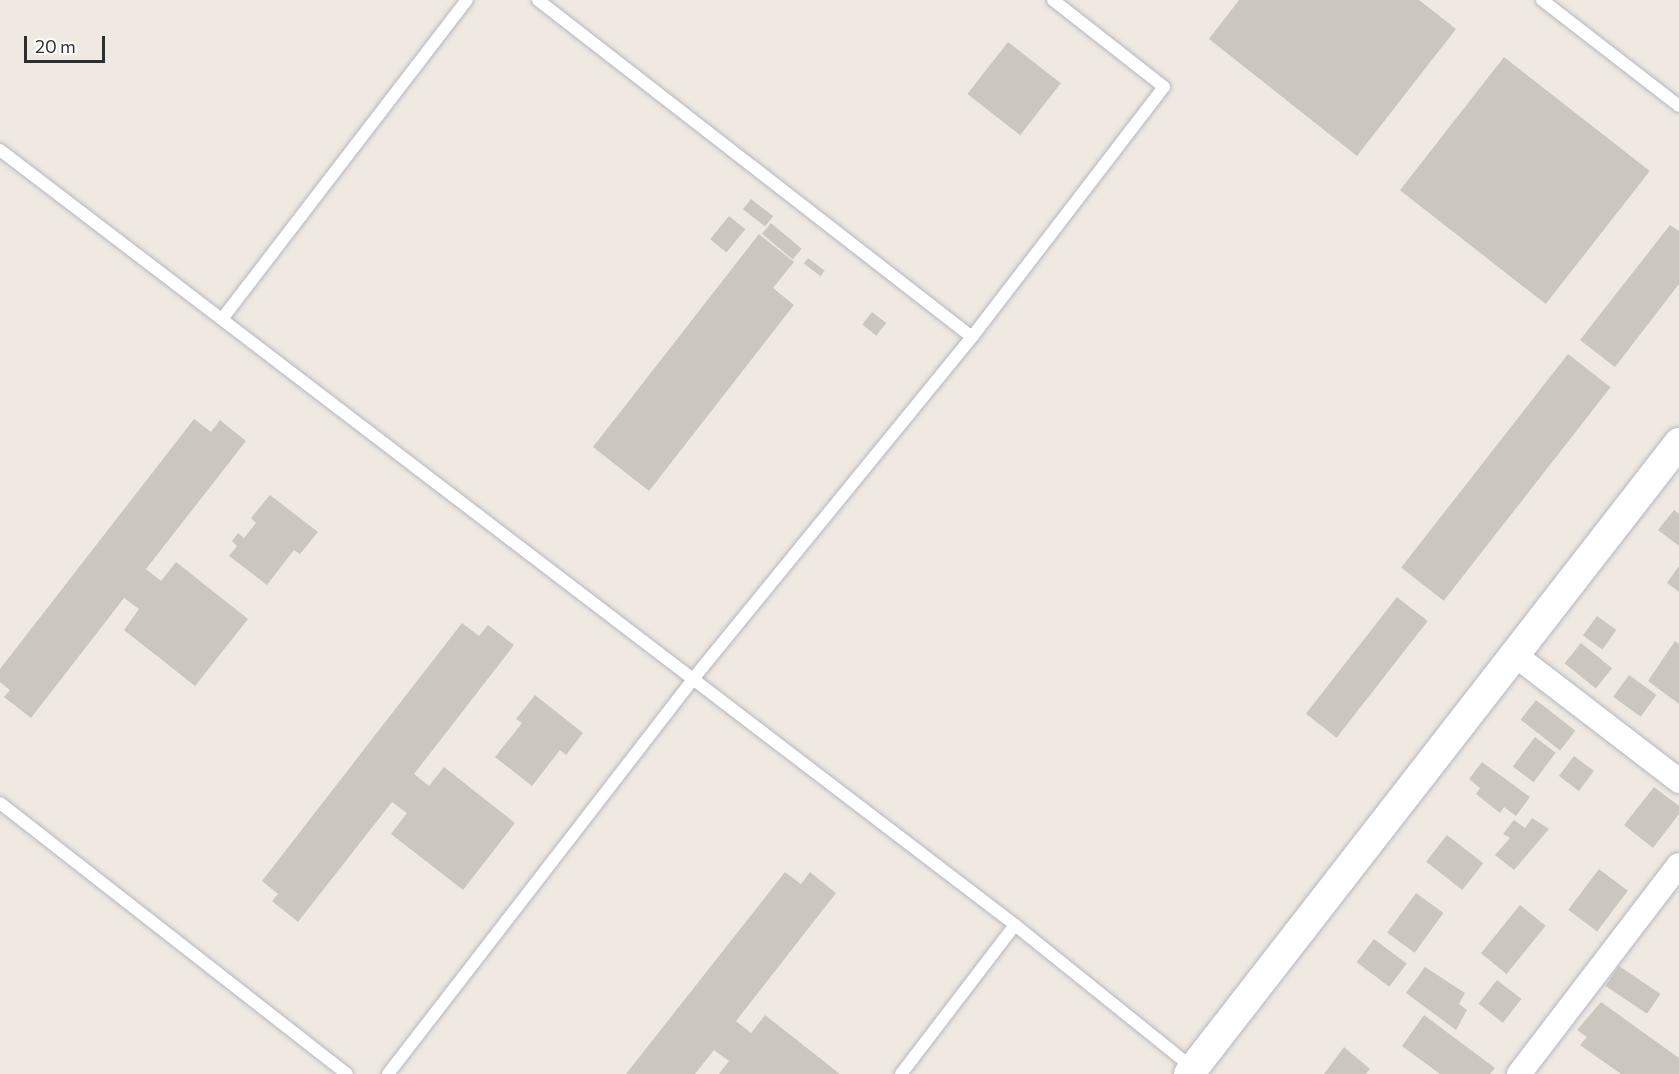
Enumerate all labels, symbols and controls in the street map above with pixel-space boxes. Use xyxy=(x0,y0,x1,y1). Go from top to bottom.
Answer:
scale bar xyxy=(27,24,108,62)
text: 20 m xyxy=(35,35,76,57)

